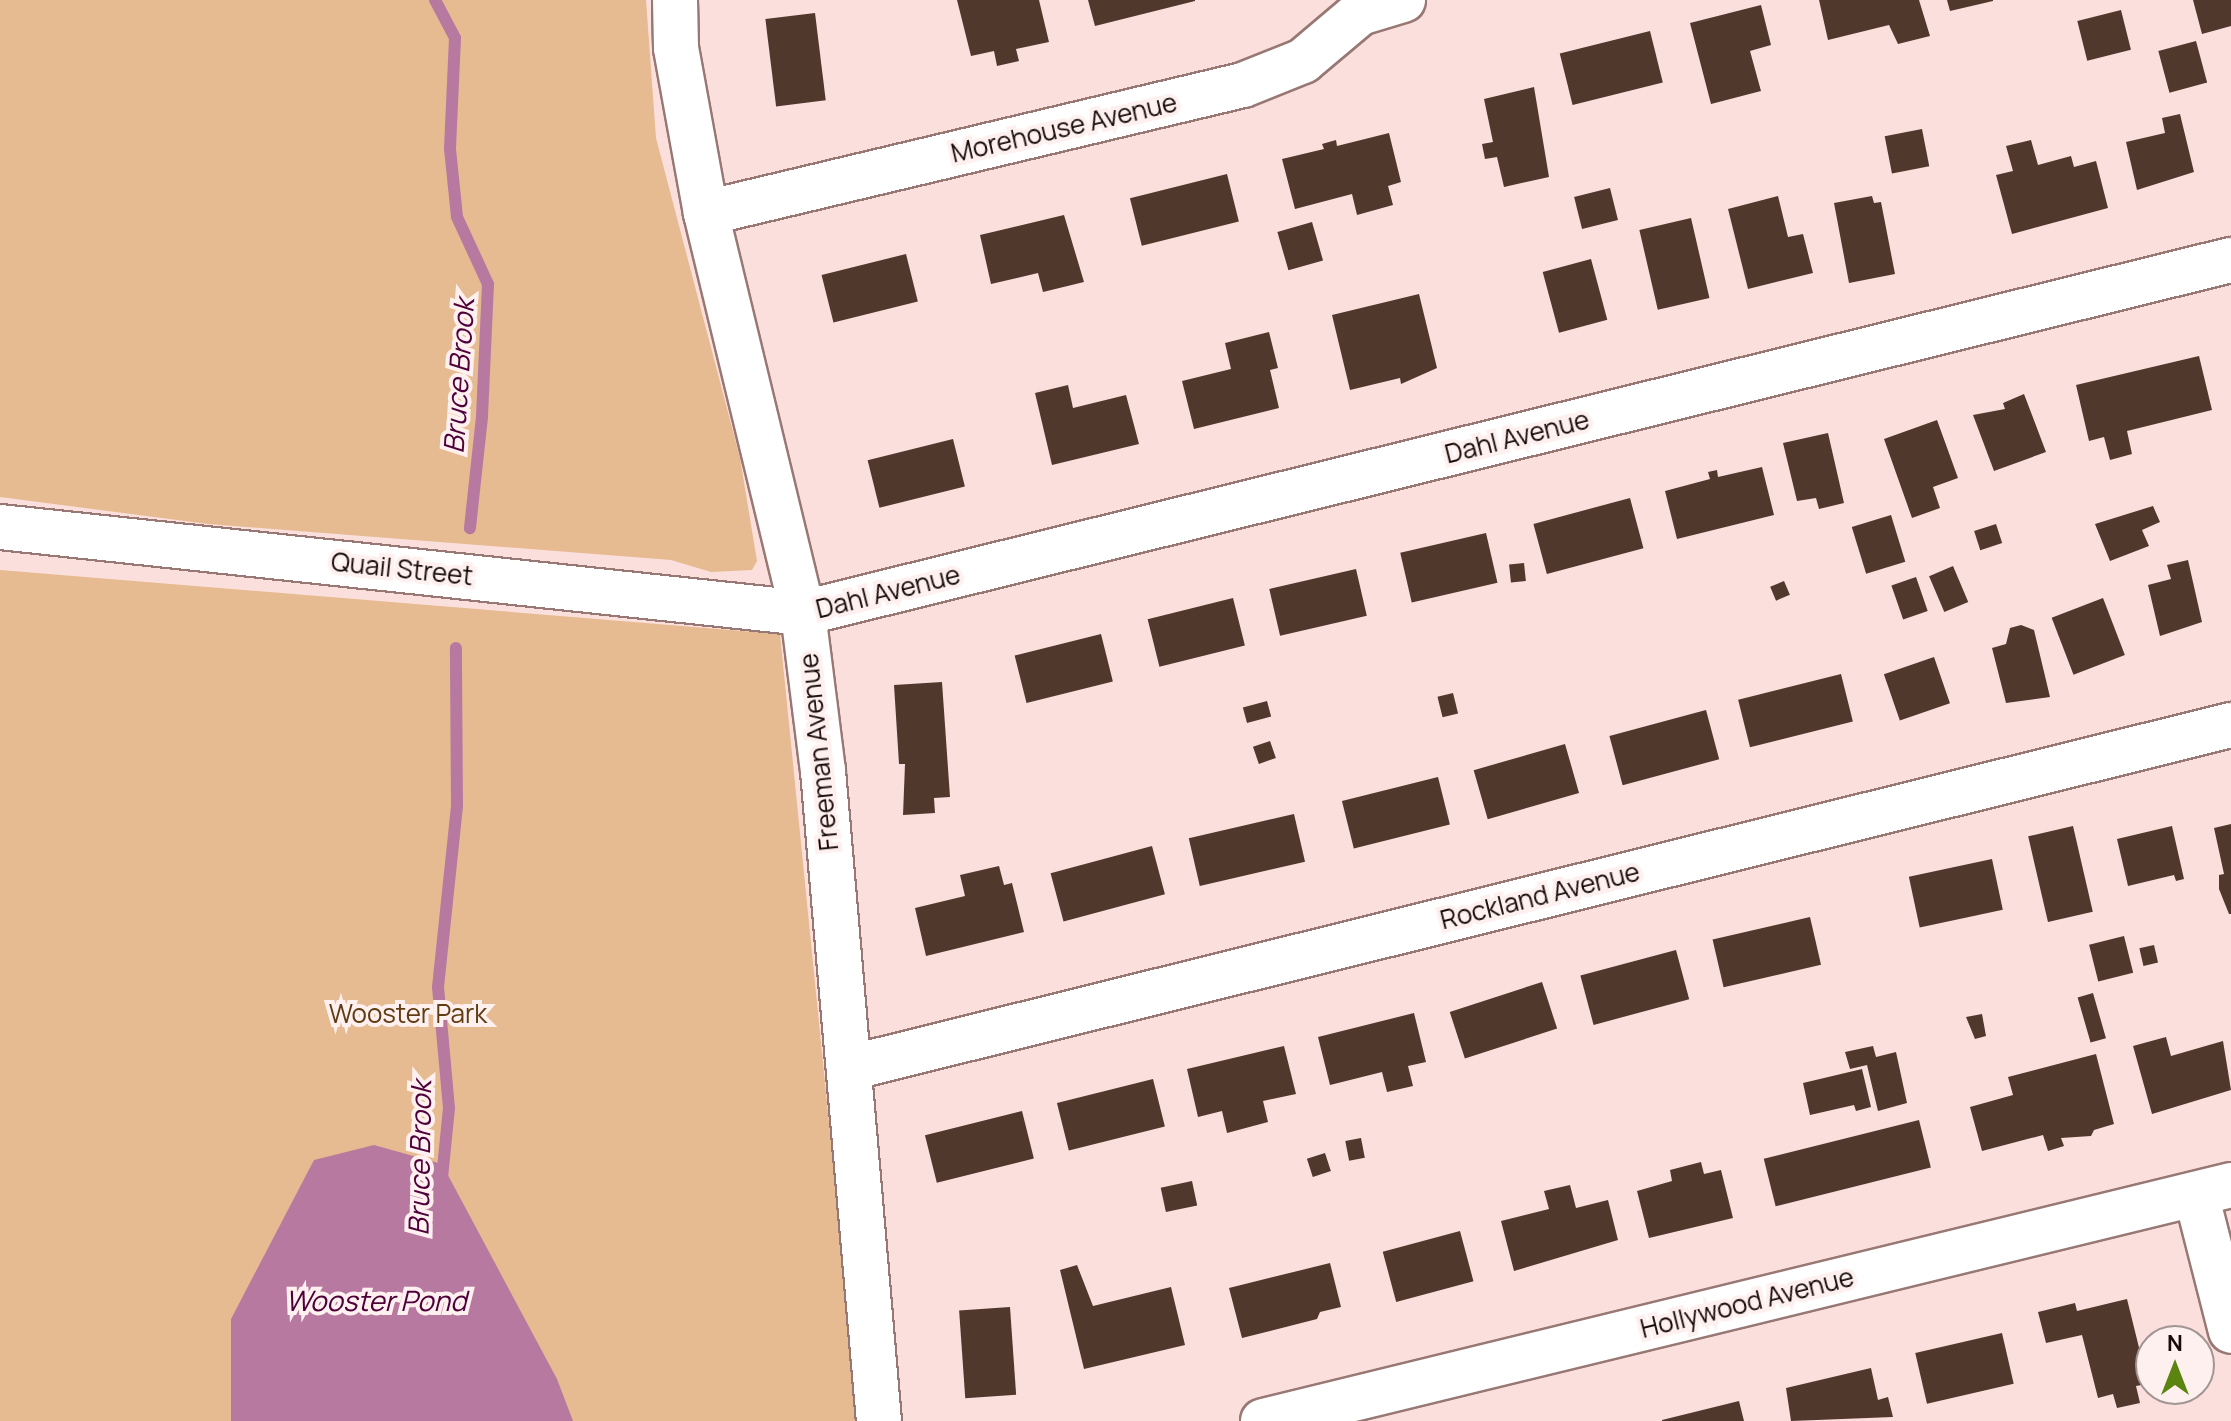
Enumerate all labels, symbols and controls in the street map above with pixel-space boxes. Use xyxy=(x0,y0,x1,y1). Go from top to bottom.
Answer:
street label: Morehouse Avenue xyxy=(948,87,1180,169)
water label: Bruce Brook xyxy=(436,298,480,454)
street label: Dahl Avenue xyxy=(1442,404,1592,470)
street label: Quail Street xyxy=(330,546,474,592)
street label: Dahl Avenue xyxy=(813,559,963,625)
street label: Freeman Avenue xyxy=(793,652,845,852)
street label: Rockland Avenue xyxy=(1437,856,1643,936)
park label: Wooster Park xyxy=(329,998,487,1030)
water label: Bruce Brook xyxy=(401,1080,437,1236)
street label: Hollywood Avenue xyxy=(1637,1261,1857,1345)
water label: Wooster Pond xyxy=(285,1283,467,1317)
north arrow xyxy=(2135,1325,2215,1405)
text: N xyxy=(2167,1328,2183,1358)

